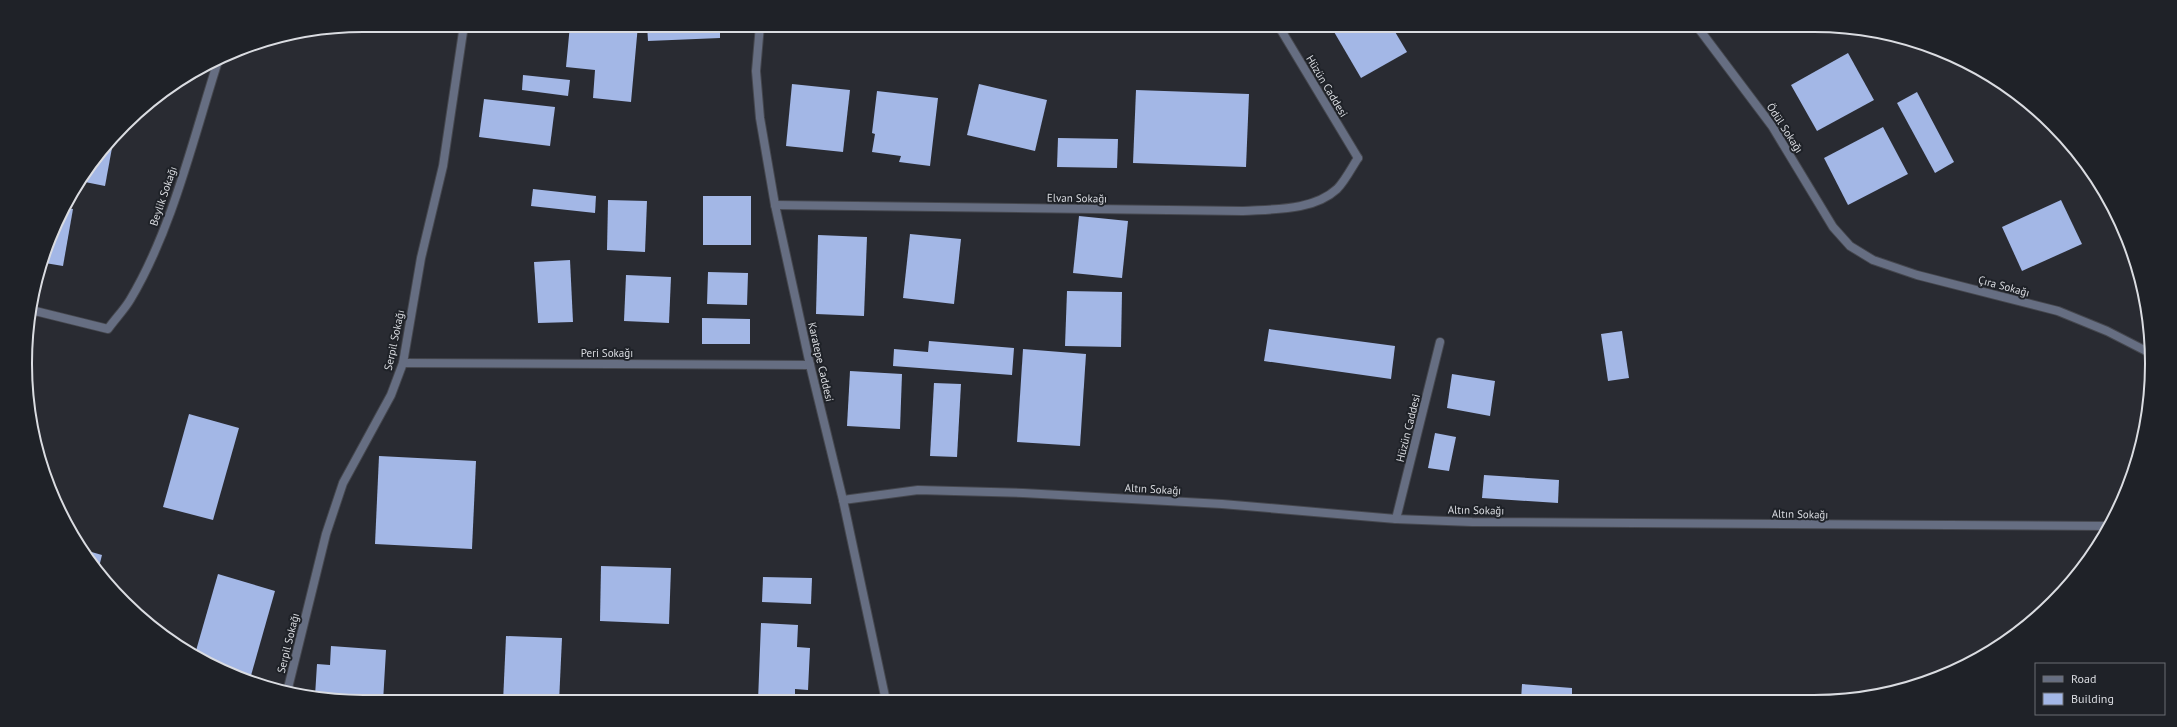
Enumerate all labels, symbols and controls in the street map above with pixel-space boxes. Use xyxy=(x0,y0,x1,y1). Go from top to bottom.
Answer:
street label: Hüzün Caddesi xyxy=(1303,53,1351,120)
street label: Ödül Sokağı xyxy=(1764,100,1806,156)
street label: Beylik Sokağı xyxy=(146,164,180,228)
street label: Elvan Sokağı xyxy=(1047,190,1107,206)
street label: Çıra Sokağı xyxy=(1977,272,2031,300)
street label: Serpil Sokağı xyxy=(381,308,407,372)
street label: Karatepe Caddesi xyxy=(805,321,837,403)
street label: Peri Sokağı xyxy=(581,346,633,360)
street label: Hüzün Caddesi xyxy=(1393,392,1423,464)
street label: Altın Sokağı xyxy=(1124,481,1182,497)
street label: Altın Sokağı xyxy=(1448,503,1504,517)
street label: Altın Sokağı xyxy=(1772,507,1828,521)
street label: Serpil Sokağı xyxy=(274,611,302,675)
legend xyxy=(2035,663,2165,715)
text: Road xyxy=(2071,671,2096,686)
text: Building xyxy=(2071,691,2114,706)

